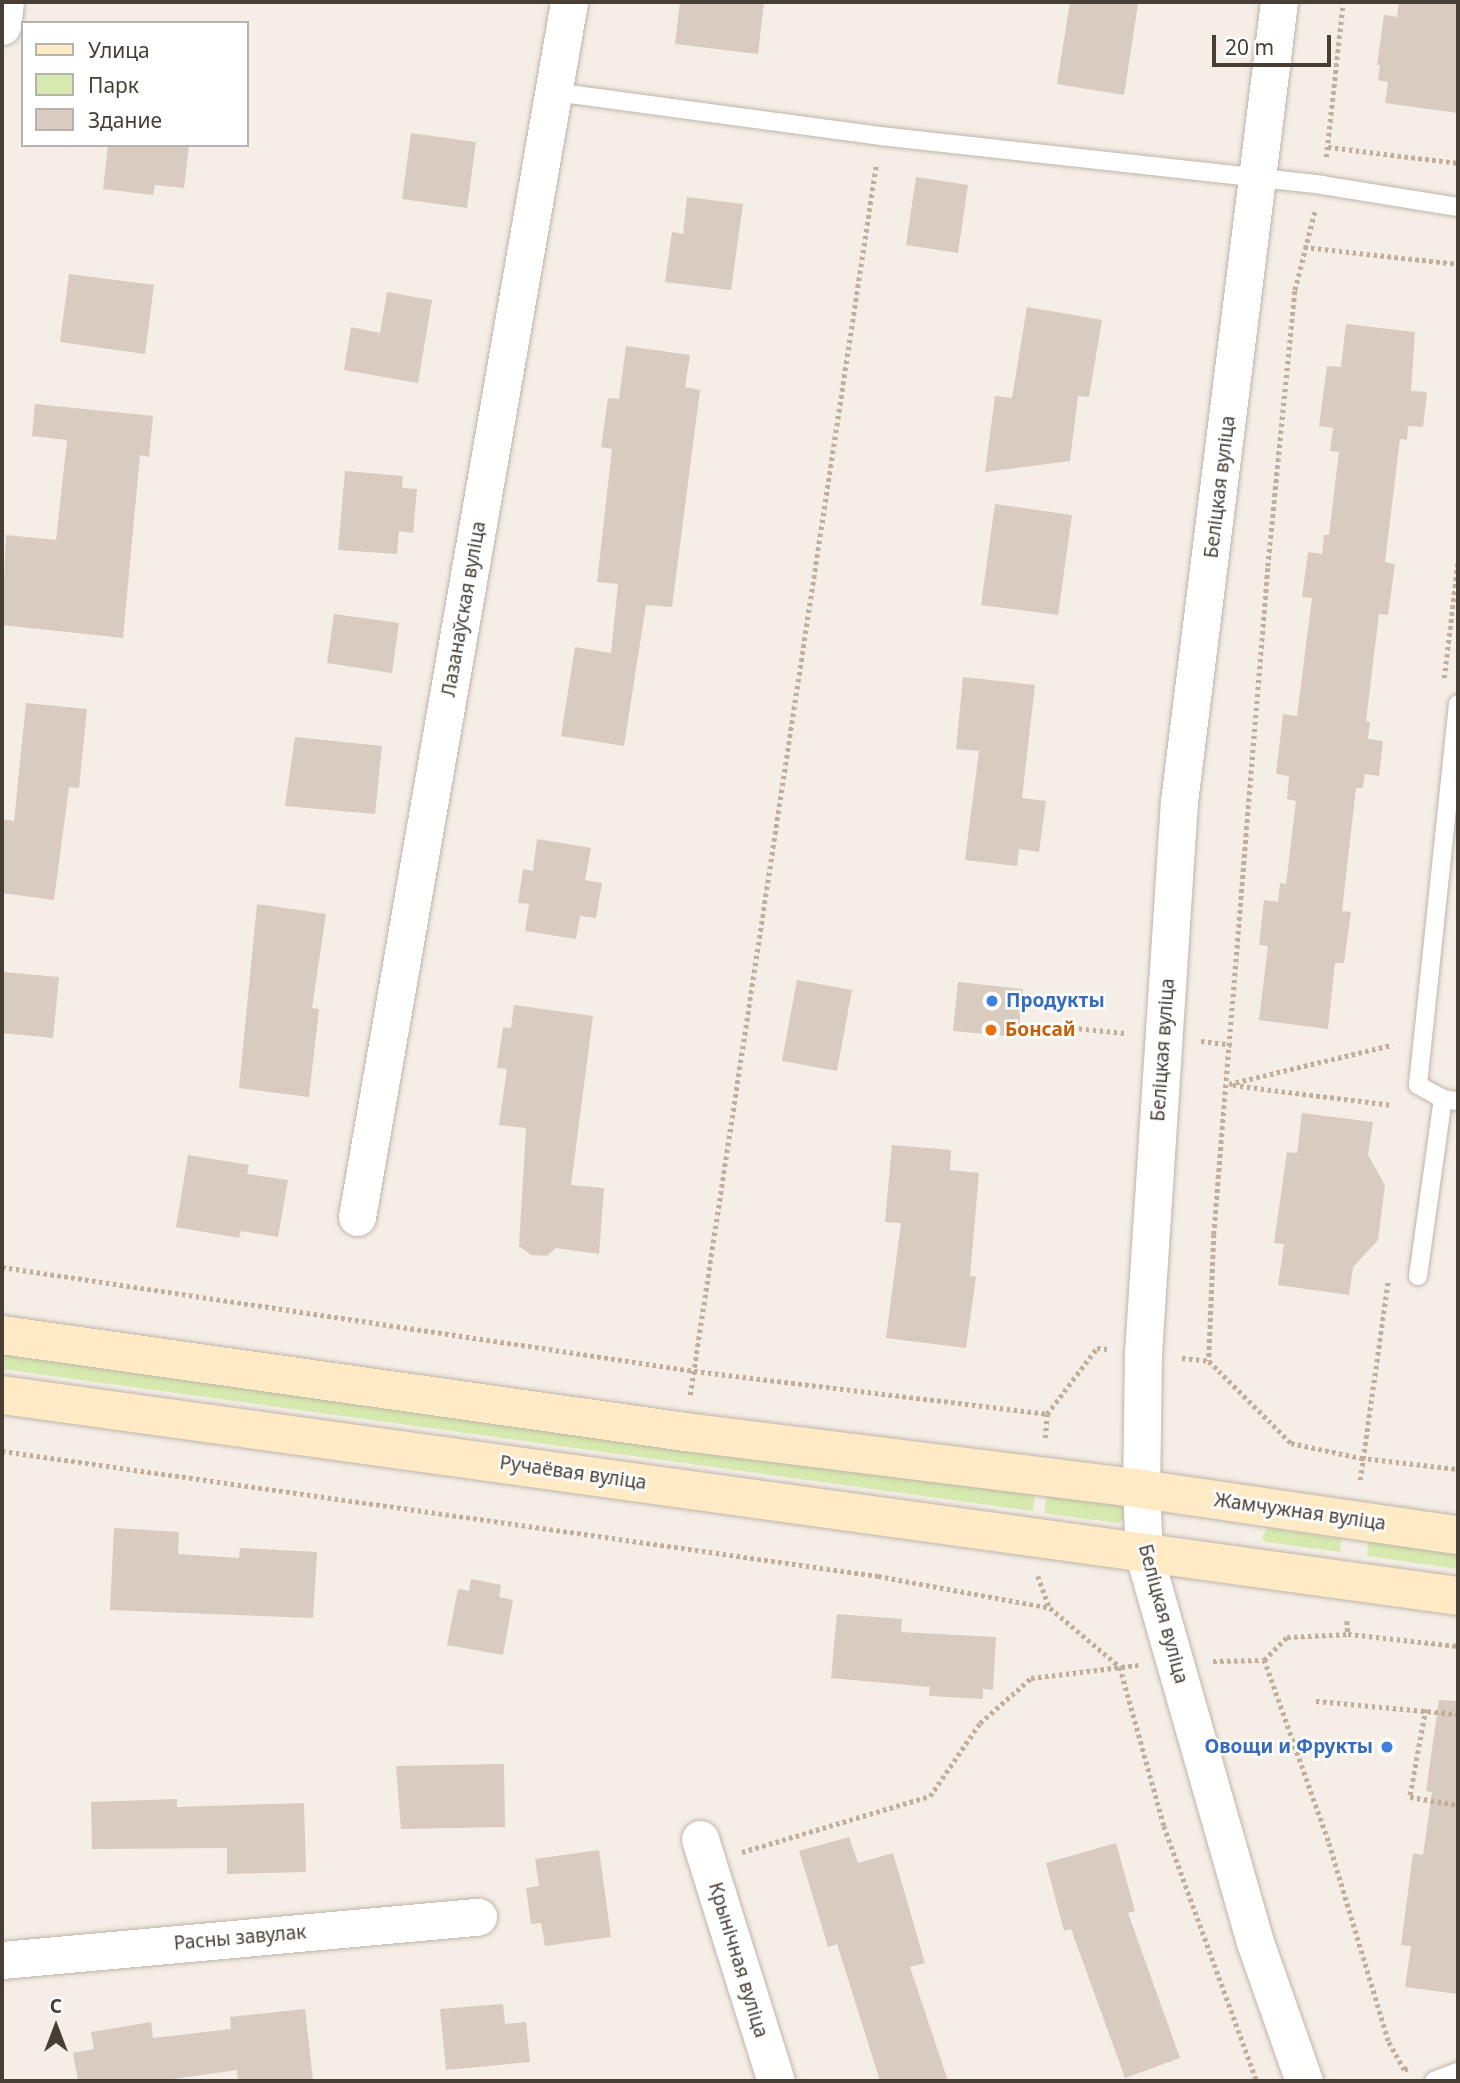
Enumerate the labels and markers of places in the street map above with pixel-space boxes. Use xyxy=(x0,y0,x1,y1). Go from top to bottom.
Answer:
place label: Продукты xyxy=(1006,990,1105,1012)
marker: Продукты xyxy=(984,993,1000,1009)
place label: Бонсай xyxy=(1005,1019,1076,1041)
marker: Бонсай xyxy=(983,1022,999,1038)
place label: Овощи и Фрукты xyxy=(1204,1736,1373,1758)
marker: Овощи и Фрукты xyxy=(1379,1739,1395,1755)

